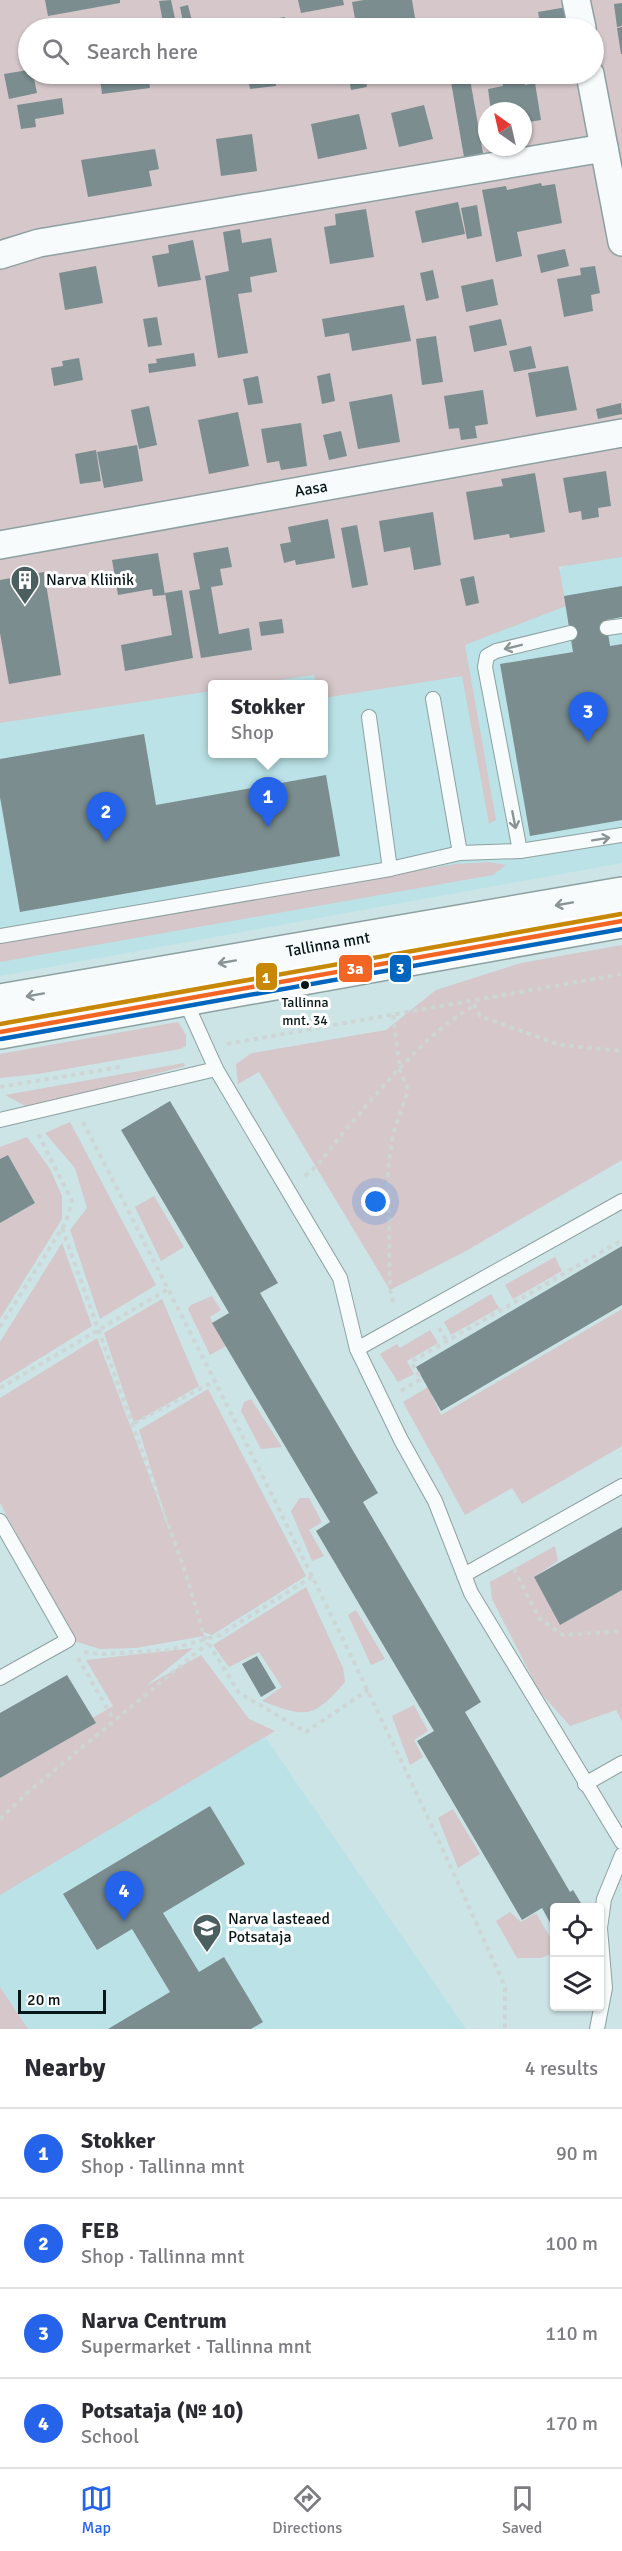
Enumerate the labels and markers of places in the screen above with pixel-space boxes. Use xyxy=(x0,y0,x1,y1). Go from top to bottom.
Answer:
building icon: Narva Kliinik xyxy=(9,564,41,606)
place label: Narva Kliinik xyxy=(46,570,134,590)
pin: 3 xyxy=(568,692,608,742)
pin: 1 xyxy=(248,778,288,827)
pin: 2 xyxy=(86,792,126,842)
marker: Tallinna mnt. 34 xyxy=(299,979,311,991)
place label: Tallinna mnt. 34 xyxy=(281,994,329,1029)
pin: 4 xyxy=(104,1872,144,1921)
place label: Narva lasteaed Potsataja xyxy=(228,1909,330,1947)
school or university icon: Narva lasteaed Potsataja xyxy=(191,1912,223,1954)

